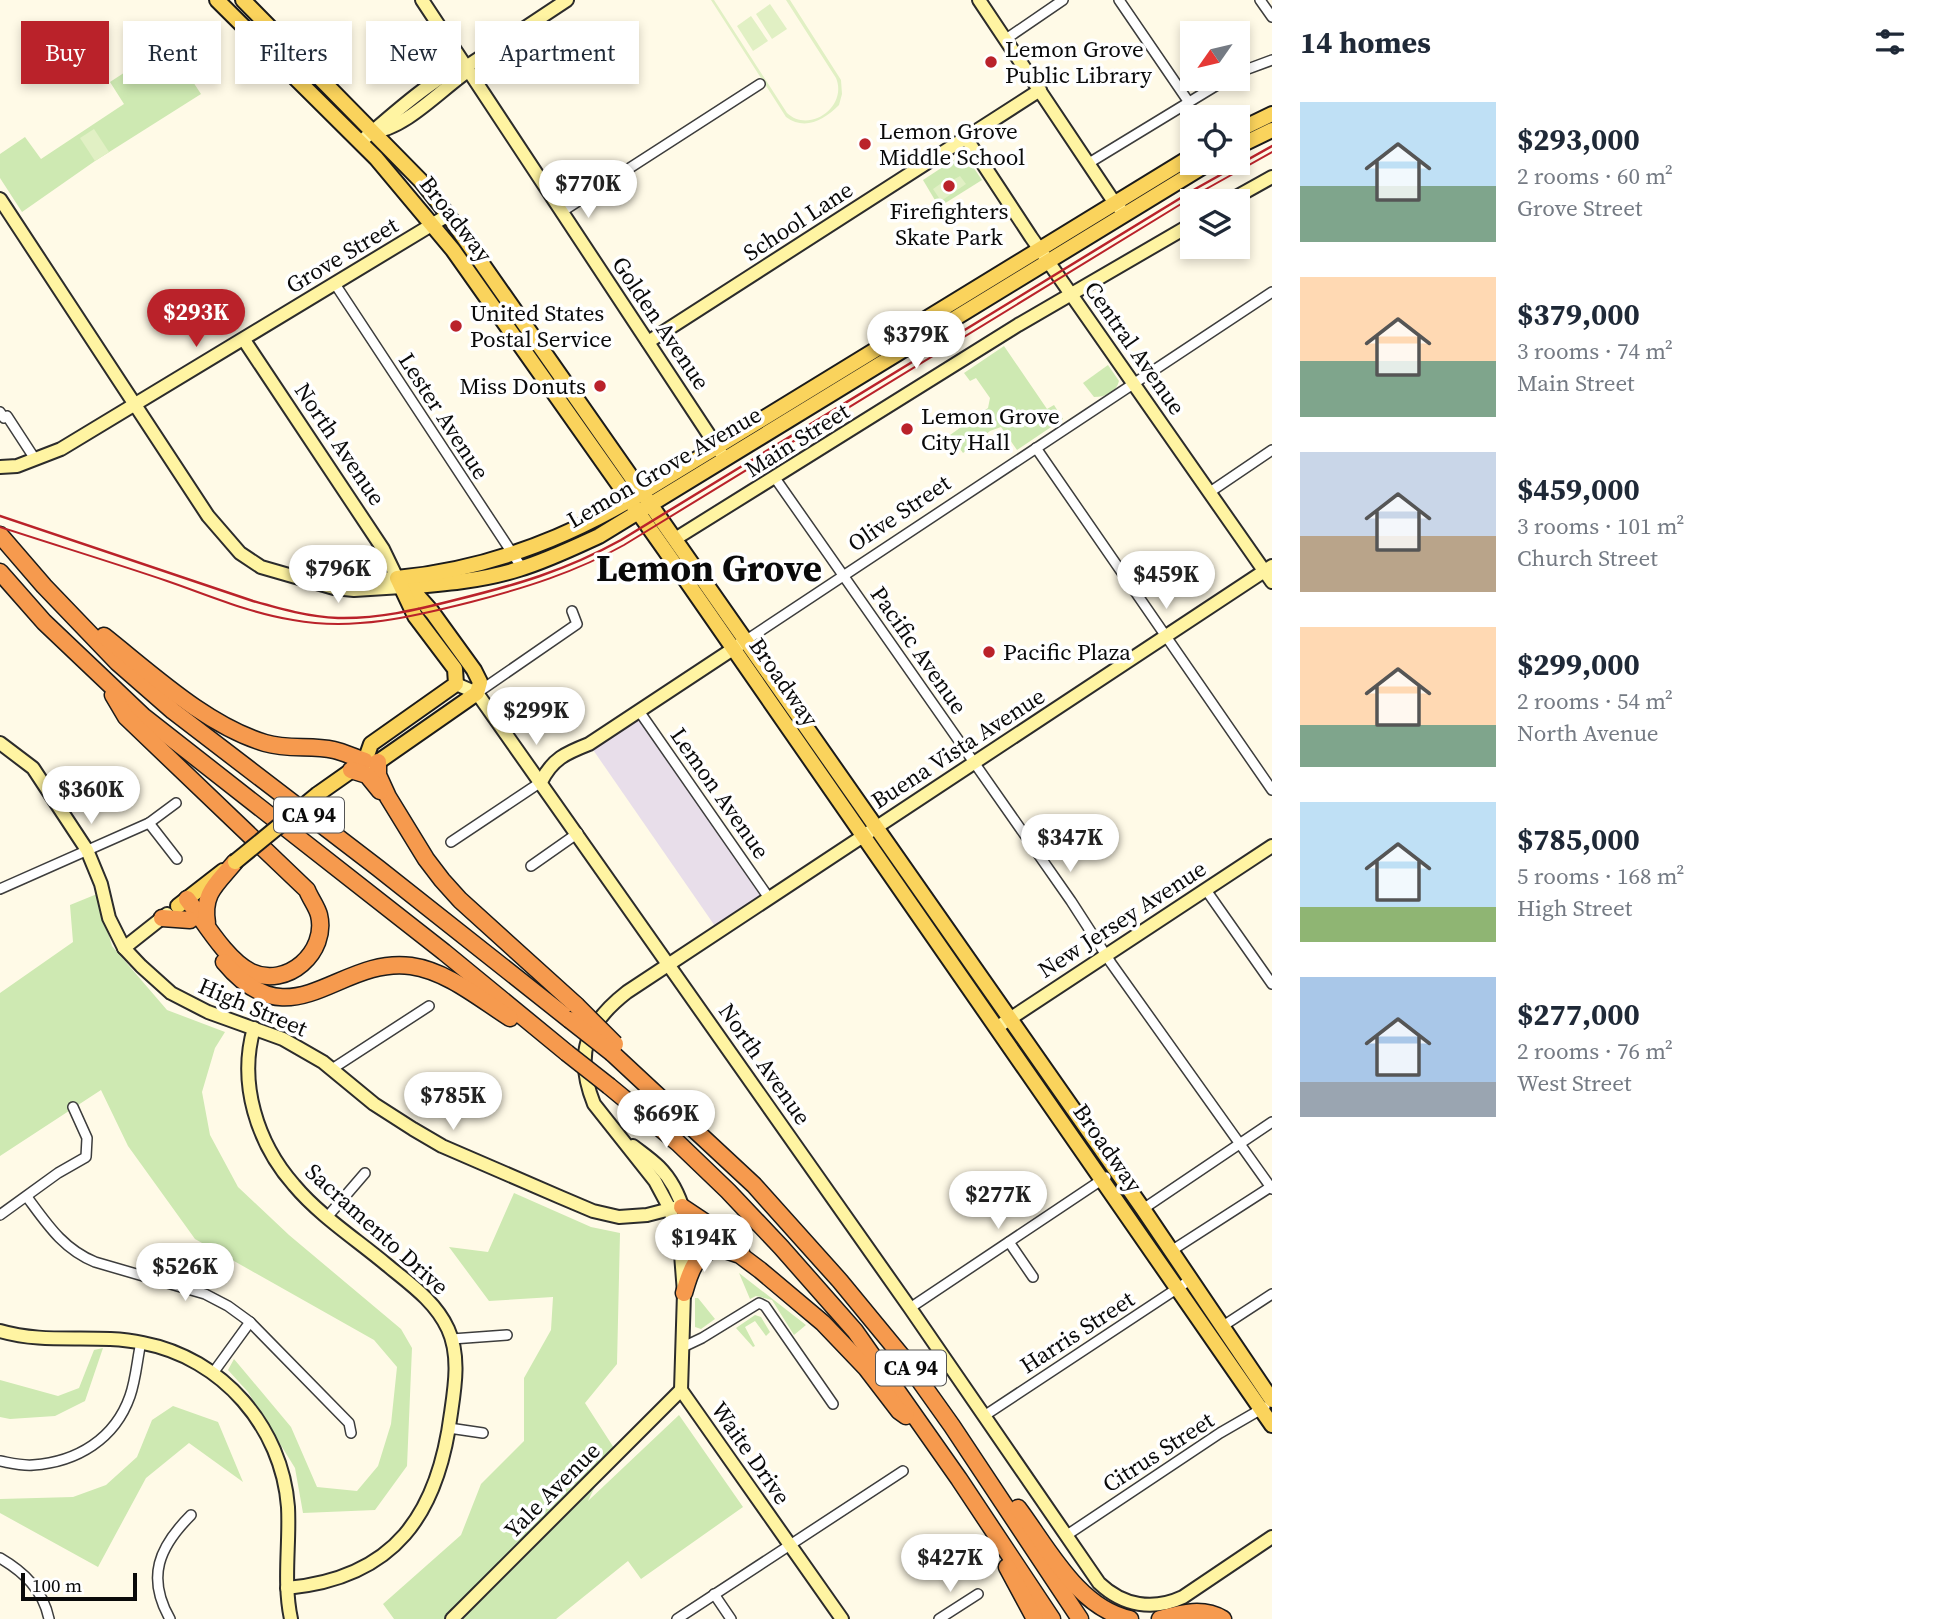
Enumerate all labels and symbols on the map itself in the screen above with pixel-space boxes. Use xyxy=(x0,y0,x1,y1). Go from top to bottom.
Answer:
north arrow xyxy=(1180,21,1250,91)
place label: Lemon Grove Public Library xyxy=(1005,33,1152,91)
marker: Lemon Grove Public Library xyxy=(983,54,999,70)
place label: Lemon Grove Middle School xyxy=(879,115,1025,173)
marker: Lemon Grove Middle School xyxy=(857,136,873,152)
pin: $770K xyxy=(539,160,637,220)
street label: Broadway xyxy=(412,169,500,269)
street label: School Lane xyxy=(737,174,859,268)
marker: Firefighters Skate Park xyxy=(941,178,957,194)
place label: Firefighters Skate Park xyxy=(890,195,1008,253)
street label: Grove Street xyxy=(280,209,404,301)
street label: Golden Avenue xyxy=(605,250,717,396)
street label: Central Avenue xyxy=(1077,275,1193,421)
pin: $293K xyxy=(147,290,245,349)
place label: United States Postal Service xyxy=(470,297,612,355)
pin: $379K xyxy=(867,312,965,371)
marker: United States Postal Service xyxy=(448,318,464,334)
street label: Lester Avenue xyxy=(391,346,497,486)
place label: Miss Donuts xyxy=(459,370,586,402)
street label: North Avenue xyxy=(287,376,393,512)
marker: Miss Donuts xyxy=(592,378,608,394)
street label: Main Street xyxy=(739,395,856,485)
street label: Lemon Grove Avenue xyxy=(561,398,767,536)
place label: Lemon Grove City Hall xyxy=(921,400,1060,458)
marker: Lemon Grove City Hall xyxy=(899,421,915,437)
street label: Olive Street xyxy=(841,467,957,559)
district label: Lemon Grove xyxy=(596,543,822,593)
pin: $796K xyxy=(289,546,387,605)
pin: $459K xyxy=(1117,552,1215,611)
street label: Pacific Avenue xyxy=(863,580,975,720)
street label: Broadway xyxy=(742,631,826,733)
place label: Pacific Plaza xyxy=(1003,636,1131,668)
marker: Pacific Plaza xyxy=(981,644,997,660)
street label: Buena Vista Avenue xyxy=(865,680,1051,816)
pin: $299K xyxy=(487,688,585,747)
street label: Lemon Avenue xyxy=(663,721,777,865)
pin: $360K xyxy=(42,766,140,826)
road number: CA 94 xyxy=(274,798,344,832)
pin: $347K xyxy=(1021,814,1119,874)
street label: New Jersey Avenue xyxy=(1032,853,1212,985)
street label: High Street xyxy=(194,970,313,1044)
street label: North Avenue xyxy=(711,997,819,1131)
pin: $785K xyxy=(404,1072,502,1132)
pin: $669K xyxy=(617,1090,715,1150)
street label: Broadway xyxy=(1066,1097,1150,1199)
street label: Sacramento Drive xyxy=(298,1156,456,1302)
pin: $277K xyxy=(949,1172,1047,1231)
pin: $194K xyxy=(655,1214,753,1274)
pin: $526K xyxy=(136,1244,234,1303)
street label: Harris Street xyxy=(1014,1283,1141,1381)
road number: CA 94 xyxy=(876,1350,946,1386)
street label: Waite Drive xyxy=(704,1395,798,1511)
street label: Citrus Street xyxy=(1096,1404,1220,1500)
street label: Yale Avenue xyxy=(497,1435,607,1545)
pin: $427K xyxy=(901,1534,999,1594)
scale bar xyxy=(21,1570,136,1602)

